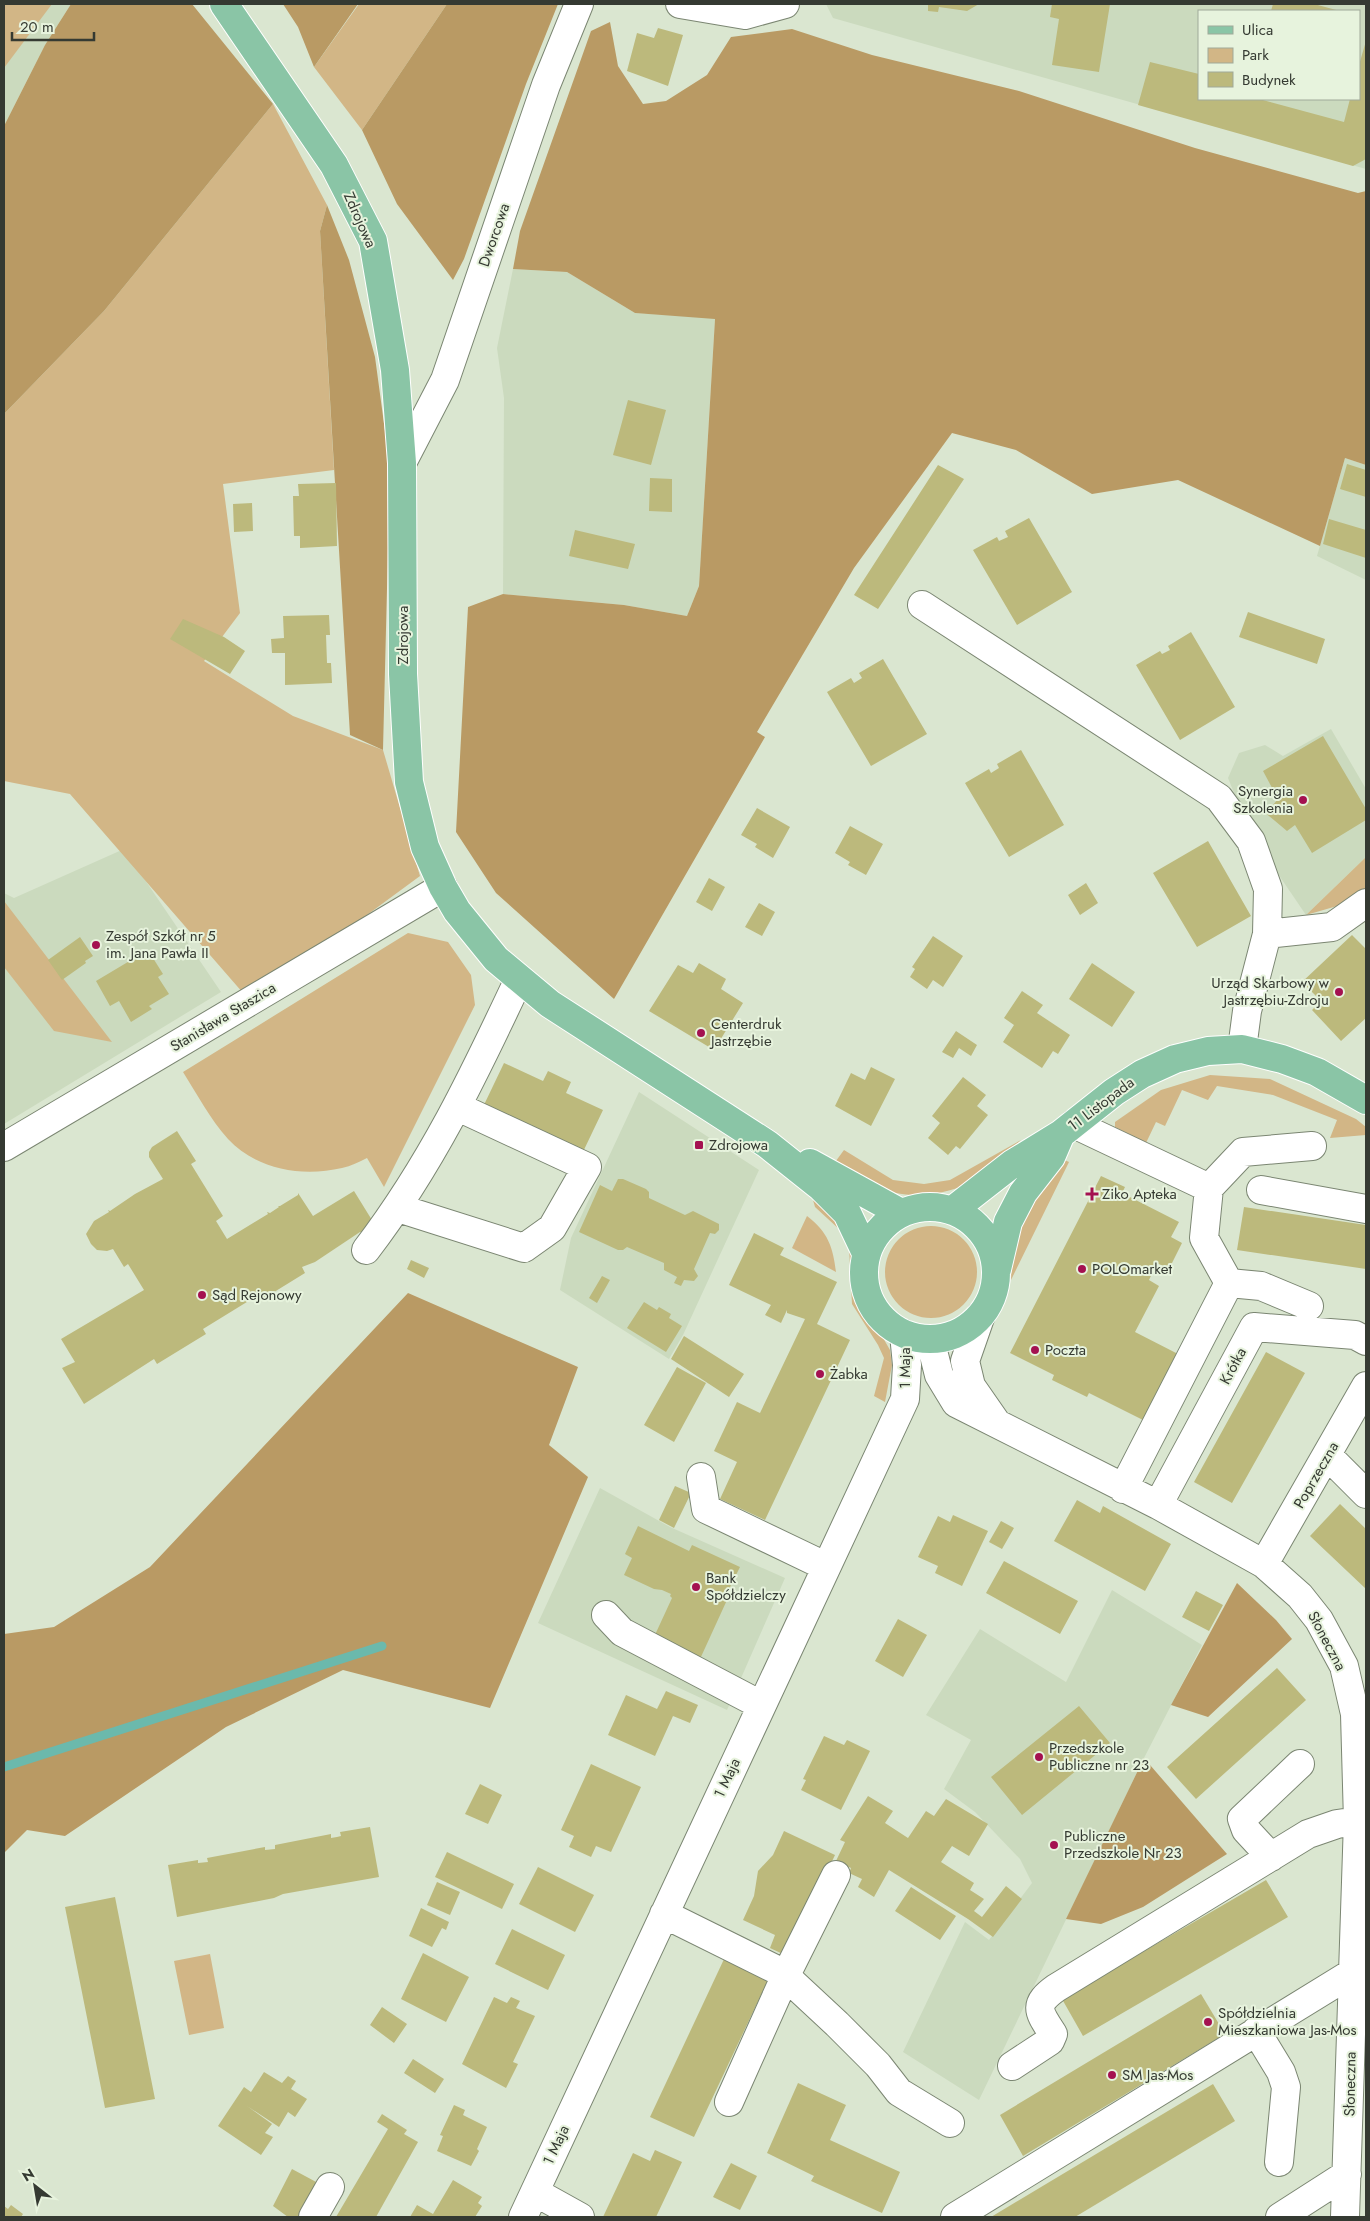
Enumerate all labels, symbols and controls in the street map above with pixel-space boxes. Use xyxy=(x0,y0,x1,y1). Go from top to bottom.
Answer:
scale bar xyxy=(12,10,95,42)
legend xyxy=(1198,10,1360,100)
text: 20 m xyxy=(20,16,54,38)
text: Ulica xyxy=(1242,19,1273,41)
text: Park xyxy=(1242,44,1269,66)
text: Budynek xyxy=(1242,69,1296,91)
street label: Zdrojowa xyxy=(338,189,382,251)
street label: Dworcowa xyxy=(473,200,515,270)
street label: Zdrojowa xyxy=(392,606,414,664)
place label: Synergia Szkolenia xyxy=(1233,780,1293,819)
marker: Synergia Szkolenia xyxy=(1297,794,1309,806)
place label: Zespół Szkół nr 5 im. Jana Pawła II xyxy=(106,925,216,964)
marker: Zespół Szkół nr 5 im. Jana Pawła II xyxy=(90,939,102,951)
place label: Urząd Skarbowy w Jastrzębiu-Zdroju xyxy=(1211,972,1330,1011)
street label: Stanisława Staszica xyxy=(166,977,280,1057)
marker: Urząd Skarbowy w Jastrzębiu-Zdroju xyxy=(1333,986,1345,998)
place label: Centerdruk Jastrzębie xyxy=(709,1013,782,1052)
marker: Centerdruk Jastrzębie xyxy=(695,1027,707,1039)
street label: 11 Listopada xyxy=(1063,1072,1139,1136)
place label: Zdrojowa xyxy=(709,1134,768,1156)
marker: Zdrojowa xyxy=(693,1139,705,1151)
place label: Ziko Apteka xyxy=(1102,1183,1177,1205)
marker: Ziko Apteka xyxy=(1086,1188,1098,1200)
place label: POLOmarket xyxy=(1092,1258,1172,1280)
marker: POLOmarket xyxy=(1076,1263,1088,1275)
place label: Sąd Rejonowy xyxy=(212,1284,302,1306)
marker: Sąd Rejonowy xyxy=(196,1289,208,1301)
place label: Poczta xyxy=(1045,1339,1086,1361)
marker: Poczta xyxy=(1029,1344,1041,1356)
street label: Krótka xyxy=(1214,1344,1252,1388)
street label: 1 Maja xyxy=(894,1347,916,1389)
place label: Żabka xyxy=(830,1363,868,1385)
marker: Żabka xyxy=(814,1368,826,1380)
street label: Poprzeczna xyxy=(1288,1438,1344,1512)
place label: Bank Spółdzielczy xyxy=(706,1567,786,1606)
marker: Bank Spółdzielczy xyxy=(690,1581,702,1593)
street label: Słoneczna xyxy=(1302,1607,1352,1675)
place label: Przedszkole Publiczne nr 23 xyxy=(1049,1737,1149,1776)
marker: Przedszkole Publiczne nr 23 xyxy=(1033,1751,1045,1763)
street label: 1 Maja xyxy=(708,1755,746,1801)
place label: Publiczne Przedszkole Nr 23 xyxy=(1064,1825,1182,1864)
marker: Publiczne Przedszkole Nr 23 xyxy=(1048,1839,1060,1851)
place label: Spółdzielnia Mieszkaniowa Jas-Mos xyxy=(1218,2002,1357,2041)
marker: Spółdzielnia Mieszkaniowa Jas-Mos xyxy=(1202,2016,1214,2028)
street label: Słoneczna xyxy=(1338,2052,1362,2116)
place label: SM Jas-Mos xyxy=(1122,2064,1193,2086)
marker: SM Jas-Mos xyxy=(1106,2069,1118,2081)
street label: 1 Maja xyxy=(537,2122,575,2168)
north arrow xyxy=(10,2161,60,2211)
text: N xyxy=(18,2163,38,2186)

